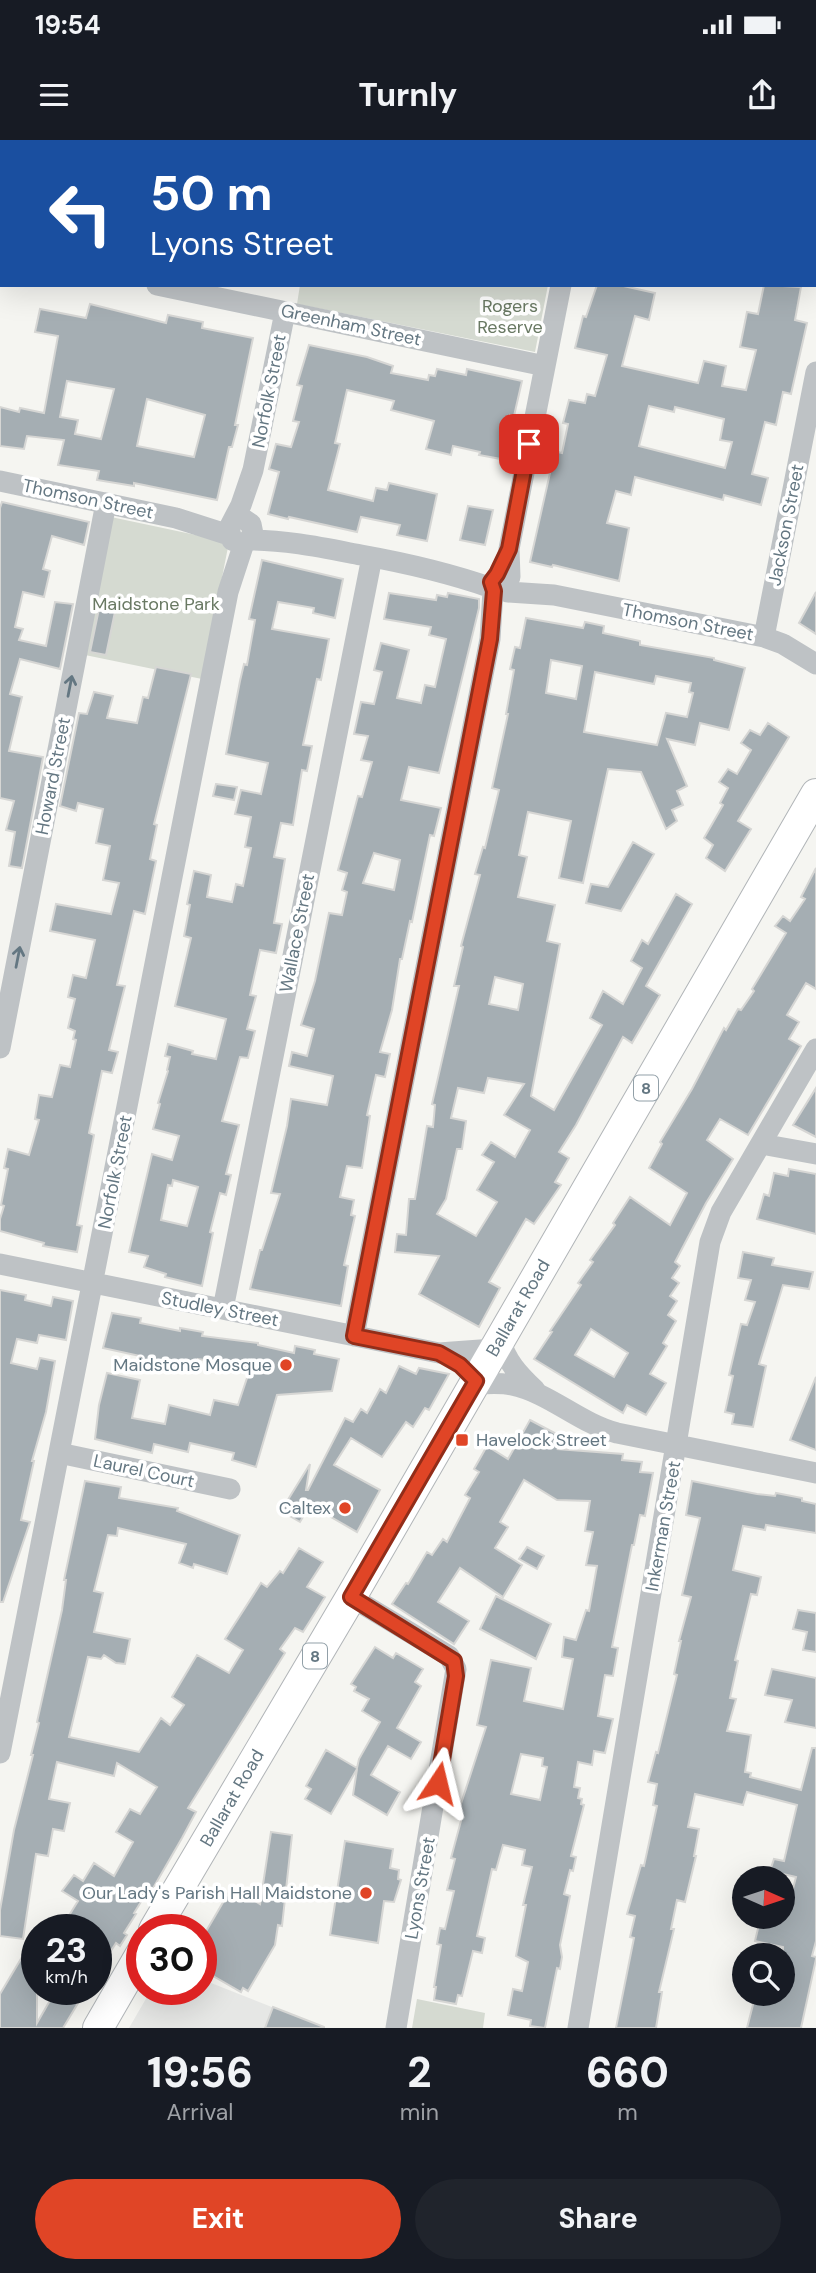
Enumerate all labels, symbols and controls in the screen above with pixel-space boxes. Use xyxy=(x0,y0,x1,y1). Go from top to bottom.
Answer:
text: 19:54 xyxy=(35,8,101,42)
text: Turnly xyxy=(359,74,457,116)
icon: menu xyxy=(35,76,73,114)
icon: share xyxy=(743,76,781,114)
text: 50 m xyxy=(150,161,273,225)
icon: left xyxy=(35,168,126,259)
text: Lyons Street xyxy=(150,223,334,265)
park label: Rogers Reserve xyxy=(477,294,543,339)
street label: Greenham Street xyxy=(279,298,423,352)
street label: Norfolk Street xyxy=(246,332,292,450)
pin xyxy=(499,414,559,474)
icon: arrive xyxy=(510,425,548,463)
street label: Jackson Street xyxy=(762,462,810,588)
street label: Thomson Street xyxy=(20,473,156,525)
park label: Maidstone Park xyxy=(92,592,220,616)
street label: Thomson Street xyxy=(620,598,756,646)
one-way arrow xyxy=(64,675,78,698)
street label: Howard Street xyxy=(30,715,76,837)
street label: Wallace Street xyxy=(274,872,320,994)
one-way arrow xyxy=(11,946,25,969)
road number: 8 xyxy=(634,1076,658,1100)
street label: Norfolk Street xyxy=(92,1113,138,1231)
street label: Ballarat Road xyxy=(481,1255,555,1361)
street label: Studley Street xyxy=(159,1286,281,1332)
place label: Maidstone Mosque xyxy=(113,1353,272,1377)
marker: Maidstone Mosque xyxy=(278,1357,294,1373)
place label: Havelock Street xyxy=(476,1428,607,1452)
marker: Havelock Street xyxy=(454,1432,470,1448)
street label: Laurel Court xyxy=(91,1449,197,1493)
street label: Inkerman Street xyxy=(640,1459,686,1593)
place label: Caltex xyxy=(279,1496,331,1520)
marker: Caltex xyxy=(337,1500,353,1516)
road number: 8 xyxy=(303,1644,327,1668)
street label: Ballarat Road xyxy=(195,1745,269,1851)
position arrow xyxy=(401,1746,475,1820)
street label: Lyons Street xyxy=(399,1835,441,1941)
north arrow xyxy=(732,1866,794,1928)
map controls xyxy=(732,1866,795,2006)
place label: Our Lady's Parish Hall Maidstone xyxy=(82,1881,352,1905)
marker: Our Lady's Parish Hall Maidstone xyxy=(358,1885,374,1901)
speed limit sign: 30 xyxy=(126,1914,217,2005)
text: 23 xyxy=(46,1927,87,1973)
button: search xyxy=(732,1943,795,2006)
text: km/h xyxy=(45,1965,88,1989)
text: 19:56 xyxy=(147,2045,253,2100)
text: 2 xyxy=(407,2045,432,2100)
text: 660 xyxy=(586,2045,669,2100)
text: Arrival xyxy=(166,2097,233,2127)
text: min xyxy=(400,2097,439,2127)
text: m xyxy=(617,2097,638,2127)
button: Exit xyxy=(35,2179,401,2259)
button: Share xyxy=(415,2179,781,2259)

